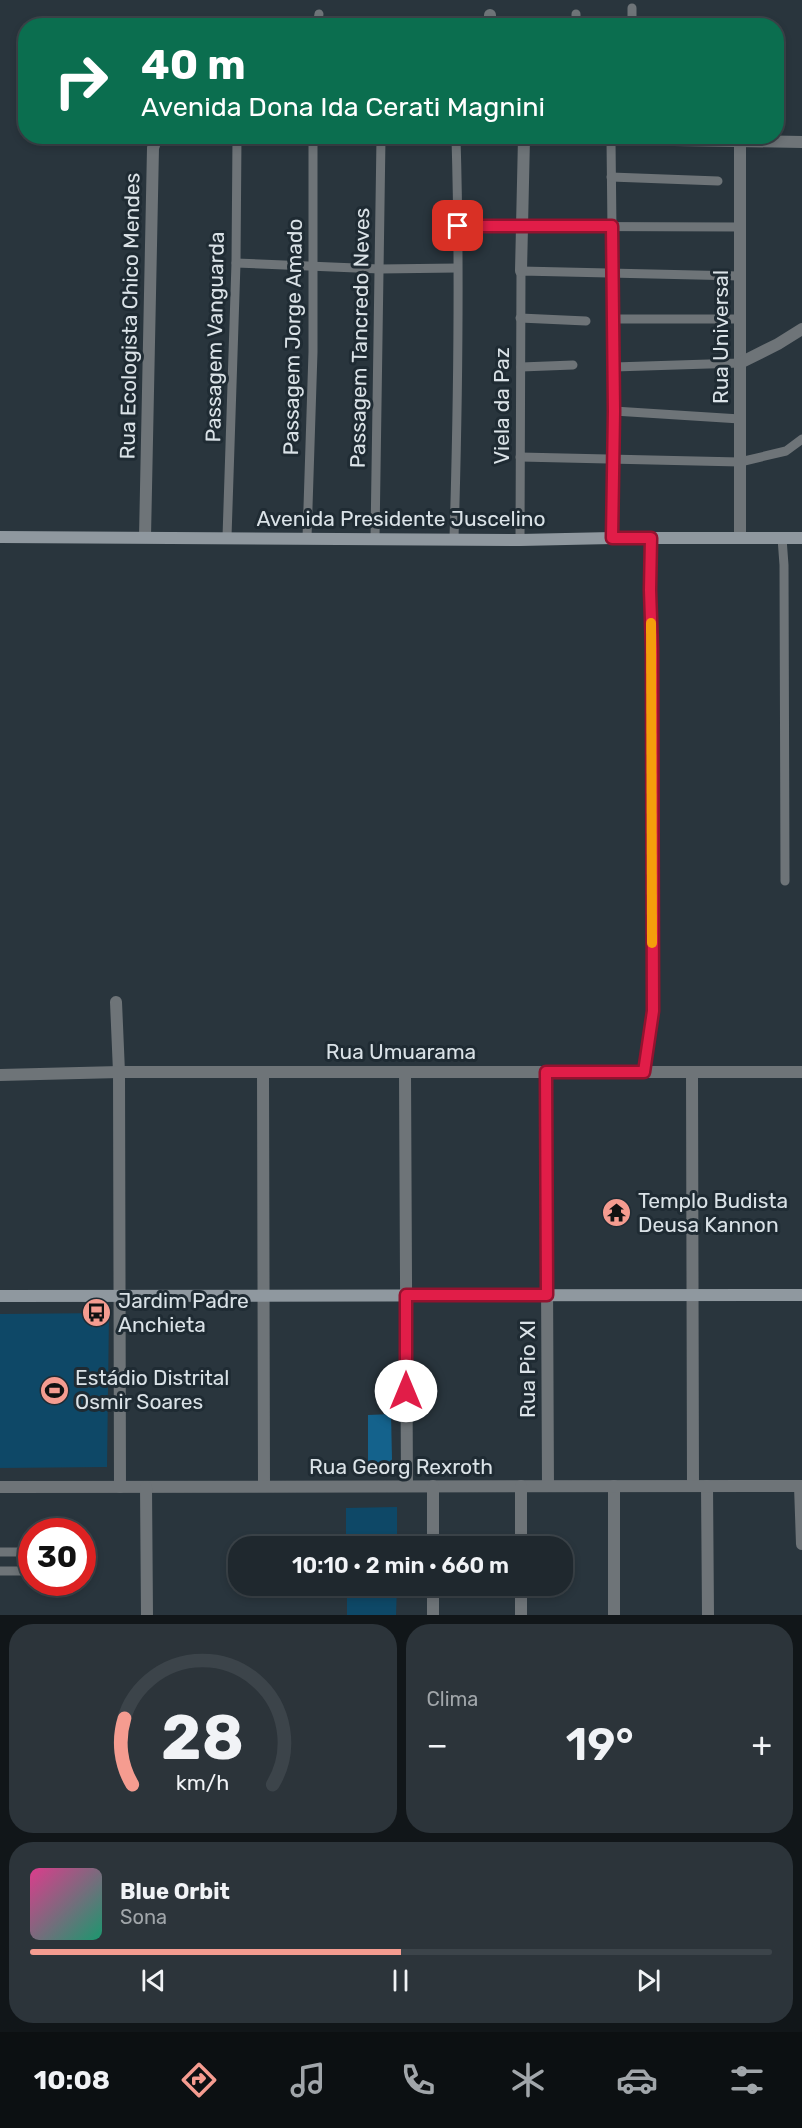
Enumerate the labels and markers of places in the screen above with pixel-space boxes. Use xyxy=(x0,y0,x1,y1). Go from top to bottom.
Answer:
pin xyxy=(432,200,483,251)
place label: Templo Budista Deusa Kannon xyxy=(638,1188,788,1237)
temple icon: Templo Budista Deusa Kannon xyxy=(601,1197,633,1229)
place label: Jardim Padre Anchieta xyxy=(118,1288,249,1337)
bus stop icon: Jardim Padre Anchieta xyxy=(81,1297,113,1329)
place label: Estádio Distrital Osmir Soares xyxy=(75,1365,229,1414)
sports icon: Estádio Distrital Osmir Soares xyxy=(38,1374,70,1406)

